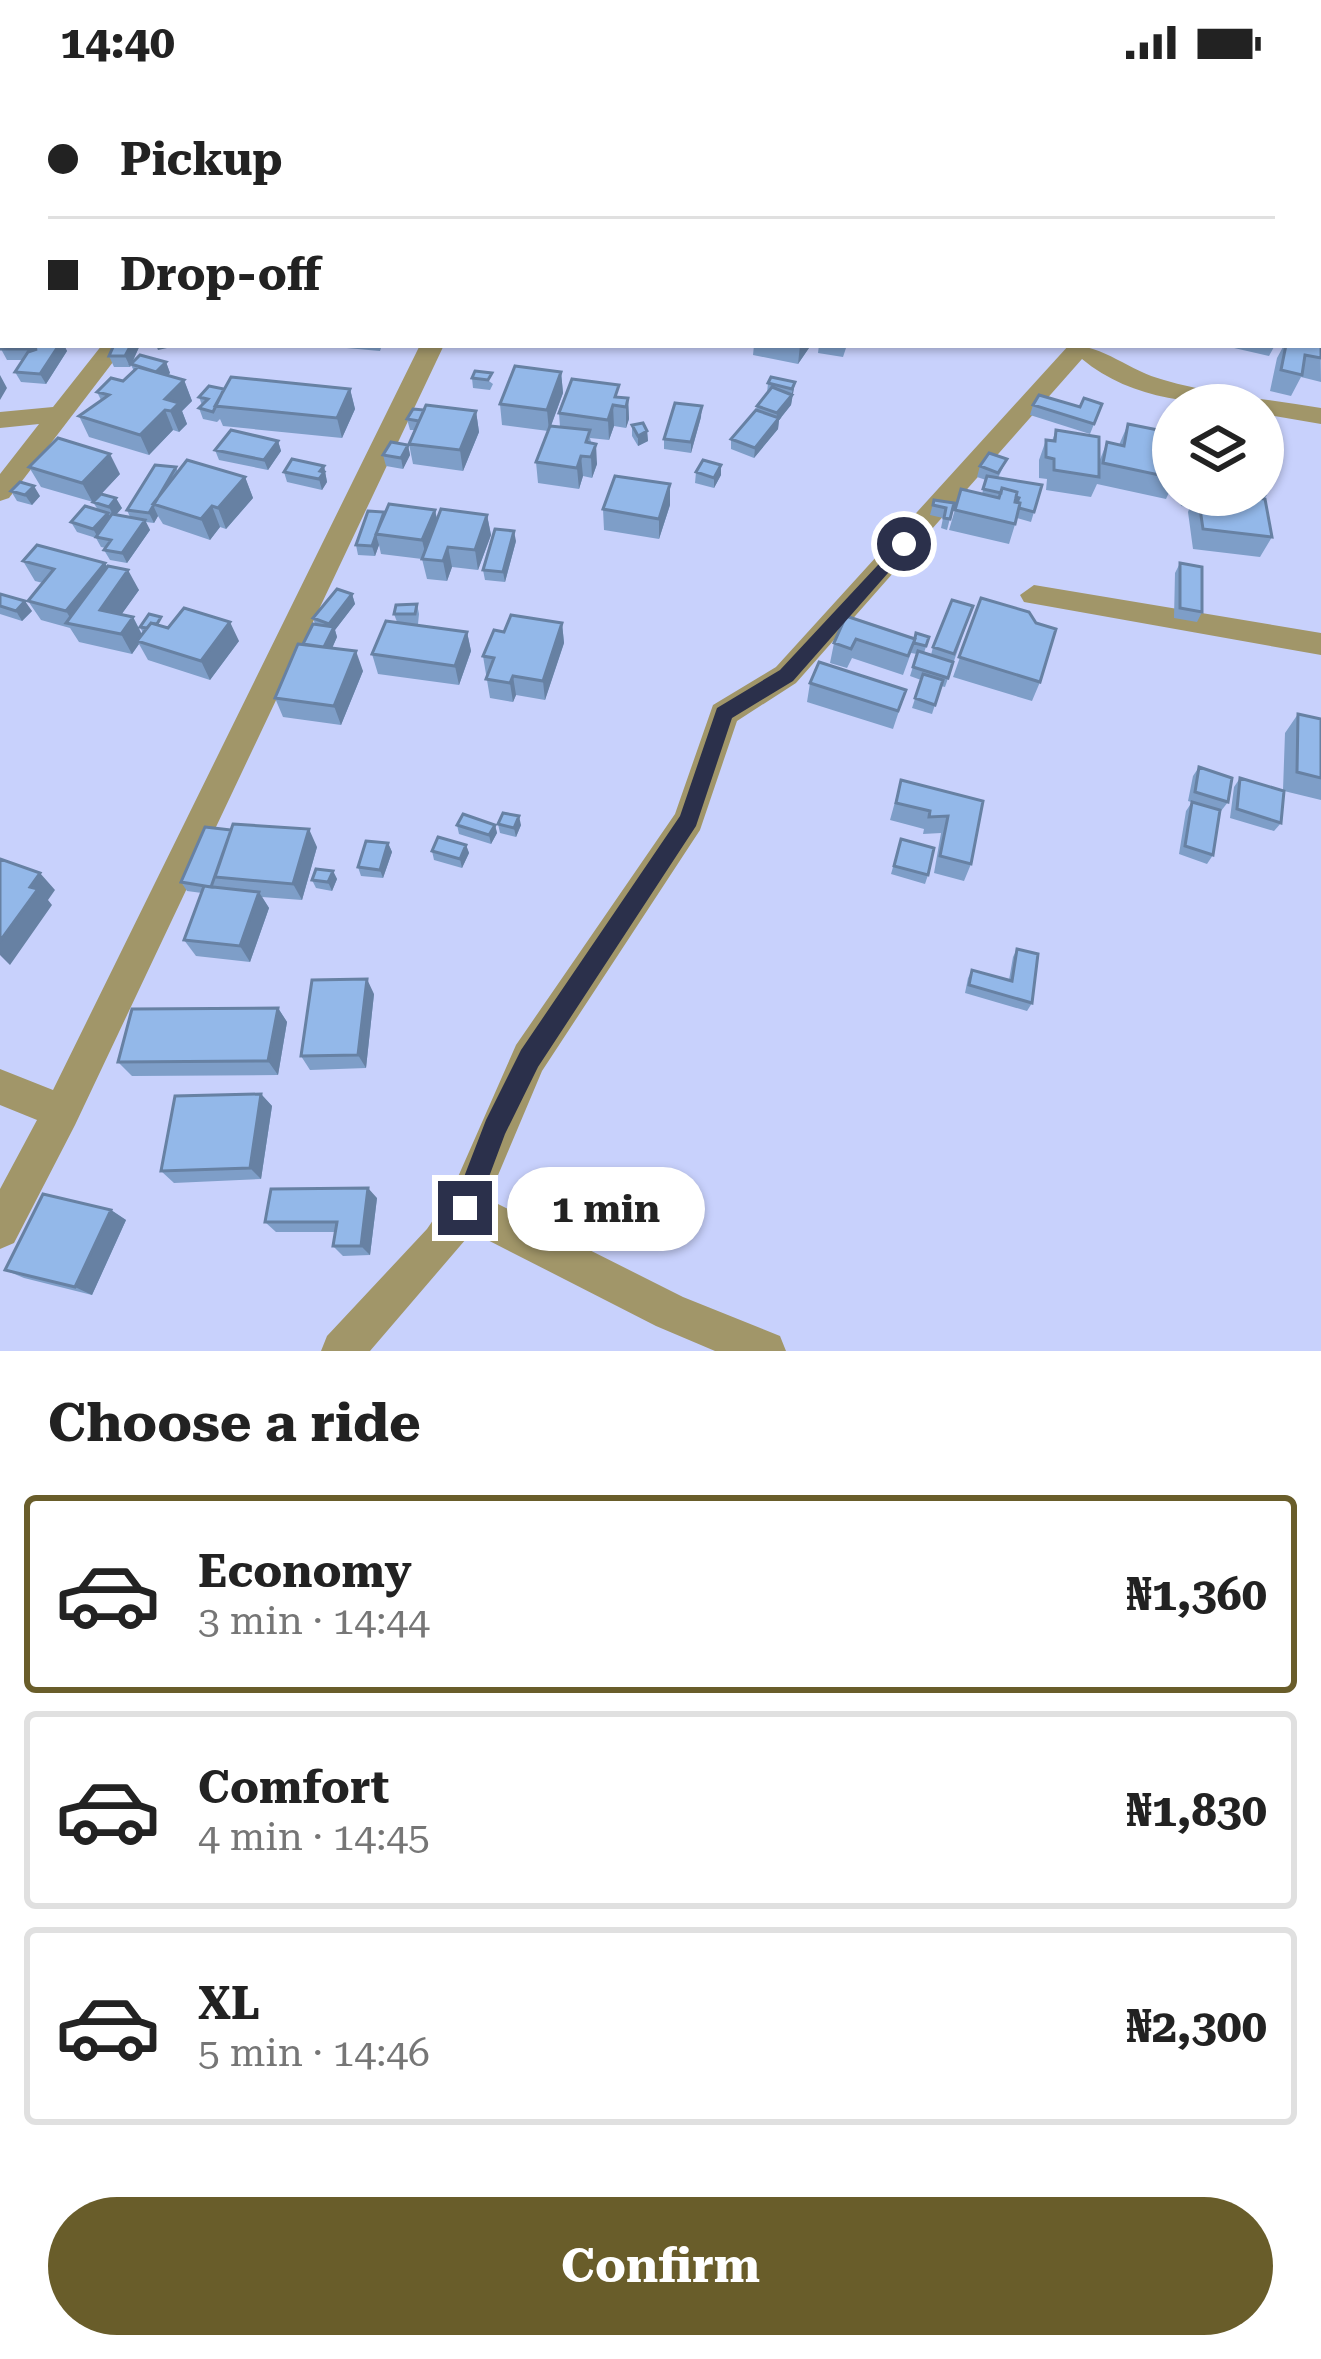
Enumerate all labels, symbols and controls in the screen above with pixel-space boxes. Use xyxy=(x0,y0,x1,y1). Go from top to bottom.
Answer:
text: 14:40 xyxy=(60,16,175,69)
text: Pickup xyxy=(120,133,283,186)
text: Drop-off xyxy=(120,248,321,301)
map controls xyxy=(1152,384,1284,516)
button: layers xyxy=(1152,384,1284,516)
route start xyxy=(877,517,931,571)
callout: 1 min xyxy=(507,1166,705,1250)
route end xyxy=(438,1181,492,1235)
text: 1 min xyxy=(552,1186,660,1232)
text: Choose a ride xyxy=(48,1391,421,1454)
icon: car xyxy=(54,1540,162,1648)
text: Economy xyxy=(198,1545,412,1598)
text: ₦1,360 xyxy=(1126,1568,1267,1621)
text: 3 min · 14:44 xyxy=(198,1598,430,1644)
icon: car xyxy=(54,1756,162,1864)
text: Comfort xyxy=(198,1761,389,1814)
text: ₦1,830 xyxy=(1126,1784,1267,1837)
text: 4 min · 14:45 xyxy=(198,1814,430,1860)
icon: car xyxy=(54,1972,162,2080)
text: XL xyxy=(198,1977,260,2030)
text: ₦2,300 xyxy=(1126,2000,1267,2053)
text: 5 min · 14:46 xyxy=(198,2030,430,2076)
button: Confirm xyxy=(48,2197,1273,2335)

